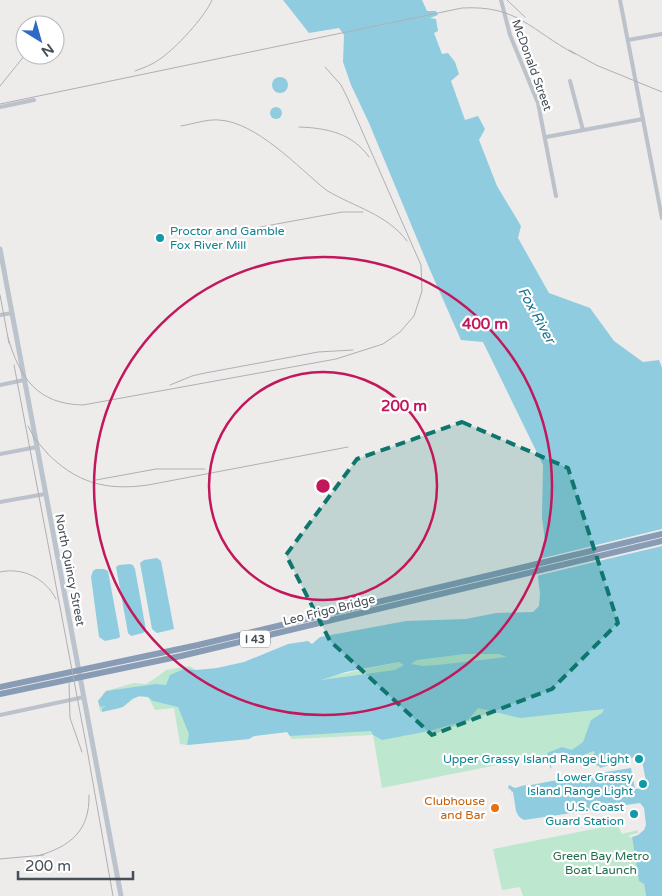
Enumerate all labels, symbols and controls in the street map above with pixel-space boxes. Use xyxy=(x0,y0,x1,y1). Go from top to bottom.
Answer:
north arrow xyxy=(15,15,65,65)
street label: McDonald Street xyxy=(509,18,555,113)
text: N xyxy=(38,40,57,60)
place label: Proctor and Gamble Fox River Mill xyxy=(170,224,285,252)
marker: Proctor and Gamble Fox River Mill xyxy=(154,232,166,244)
water label: Fox River xyxy=(514,284,560,348)
text: 400 m xyxy=(462,315,508,333)
text: 200 m xyxy=(381,397,427,415)
centre of rings xyxy=(314,477,332,495)
street label: North Quincy Street xyxy=(52,513,88,628)
street label: Leo Frigo Bridge xyxy=(281,592,377,628)
road number: I 43 xyxy=(240,630,270,648)
place label: Upper Grassy Island Range Light xyxy=(443,752,629,766)
marker: Upper Grassy Island Range Light xyxy=(633,753,645,765)
place label: Lower Grassy Island Range Light xyxy=(527,770,634,798)
marker: Lower Grassy Island Range Light xyxy=(637,778,649,790)
place label: Clubhouse and Bar xyxy=(424,794,485,822)
place label: U.S. Coast Guard Station xyxy=(545,800,624,828)
marker: Clubhouse and Bar xyxy=(489,802,501,814)
marker: U.S. Coast Guard Station xyxy=(628,808,640,820)
scale bar xyxy=(18,848,132,880)
park label: Green Bay Metro Boat Launch xyxy=(553,849,649,877)
text: 200 m xyxy=(25,857,71,875)

